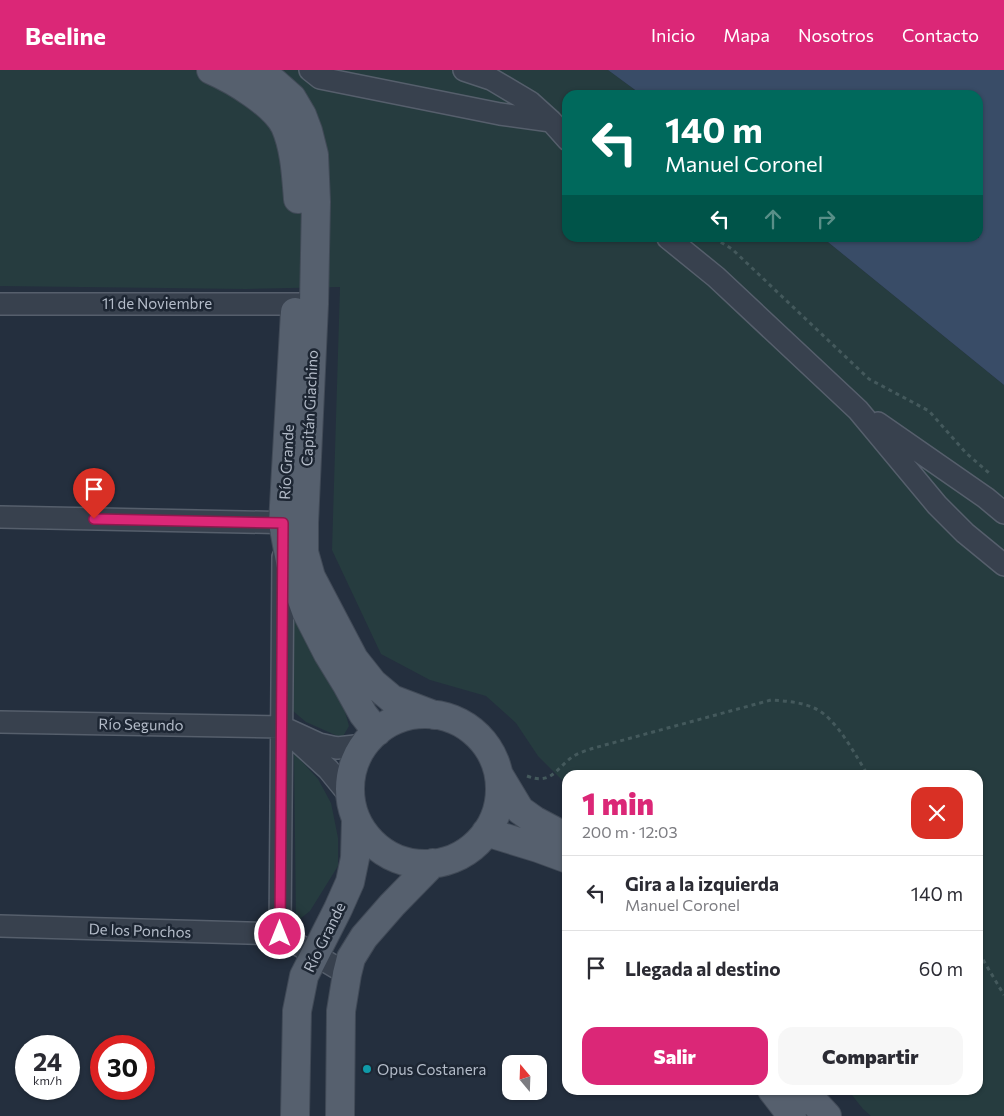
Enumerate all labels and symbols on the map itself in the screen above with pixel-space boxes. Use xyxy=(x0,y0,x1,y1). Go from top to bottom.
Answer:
street label: 11 de Noviembre xyxy=(102,294,212,312)
street label: Capitán Giachino xyxy=(297,349,321,467)
street label: Río Grande xyxy=(275,424,297,500)
pin xyxy=(73,468,115,519)
street label: Río Segundo xyxy=(98,714,184,734)
street label: Río Grande xyxy=(299,899,349,975)
position arrow xyxy=(253,907,305,959)
street label: De los Ponchos xyxy=(88,919,192,941)
speed limit sign: 30 xyxy=(90,1035,155,1100)
north arrow xyxy=(502,1055,548,1100)
place label: Opus Costanera xyxy=(377,1060,486,1078)
marker: Opus Costanera xyxy=(361,1063,373,1075)

